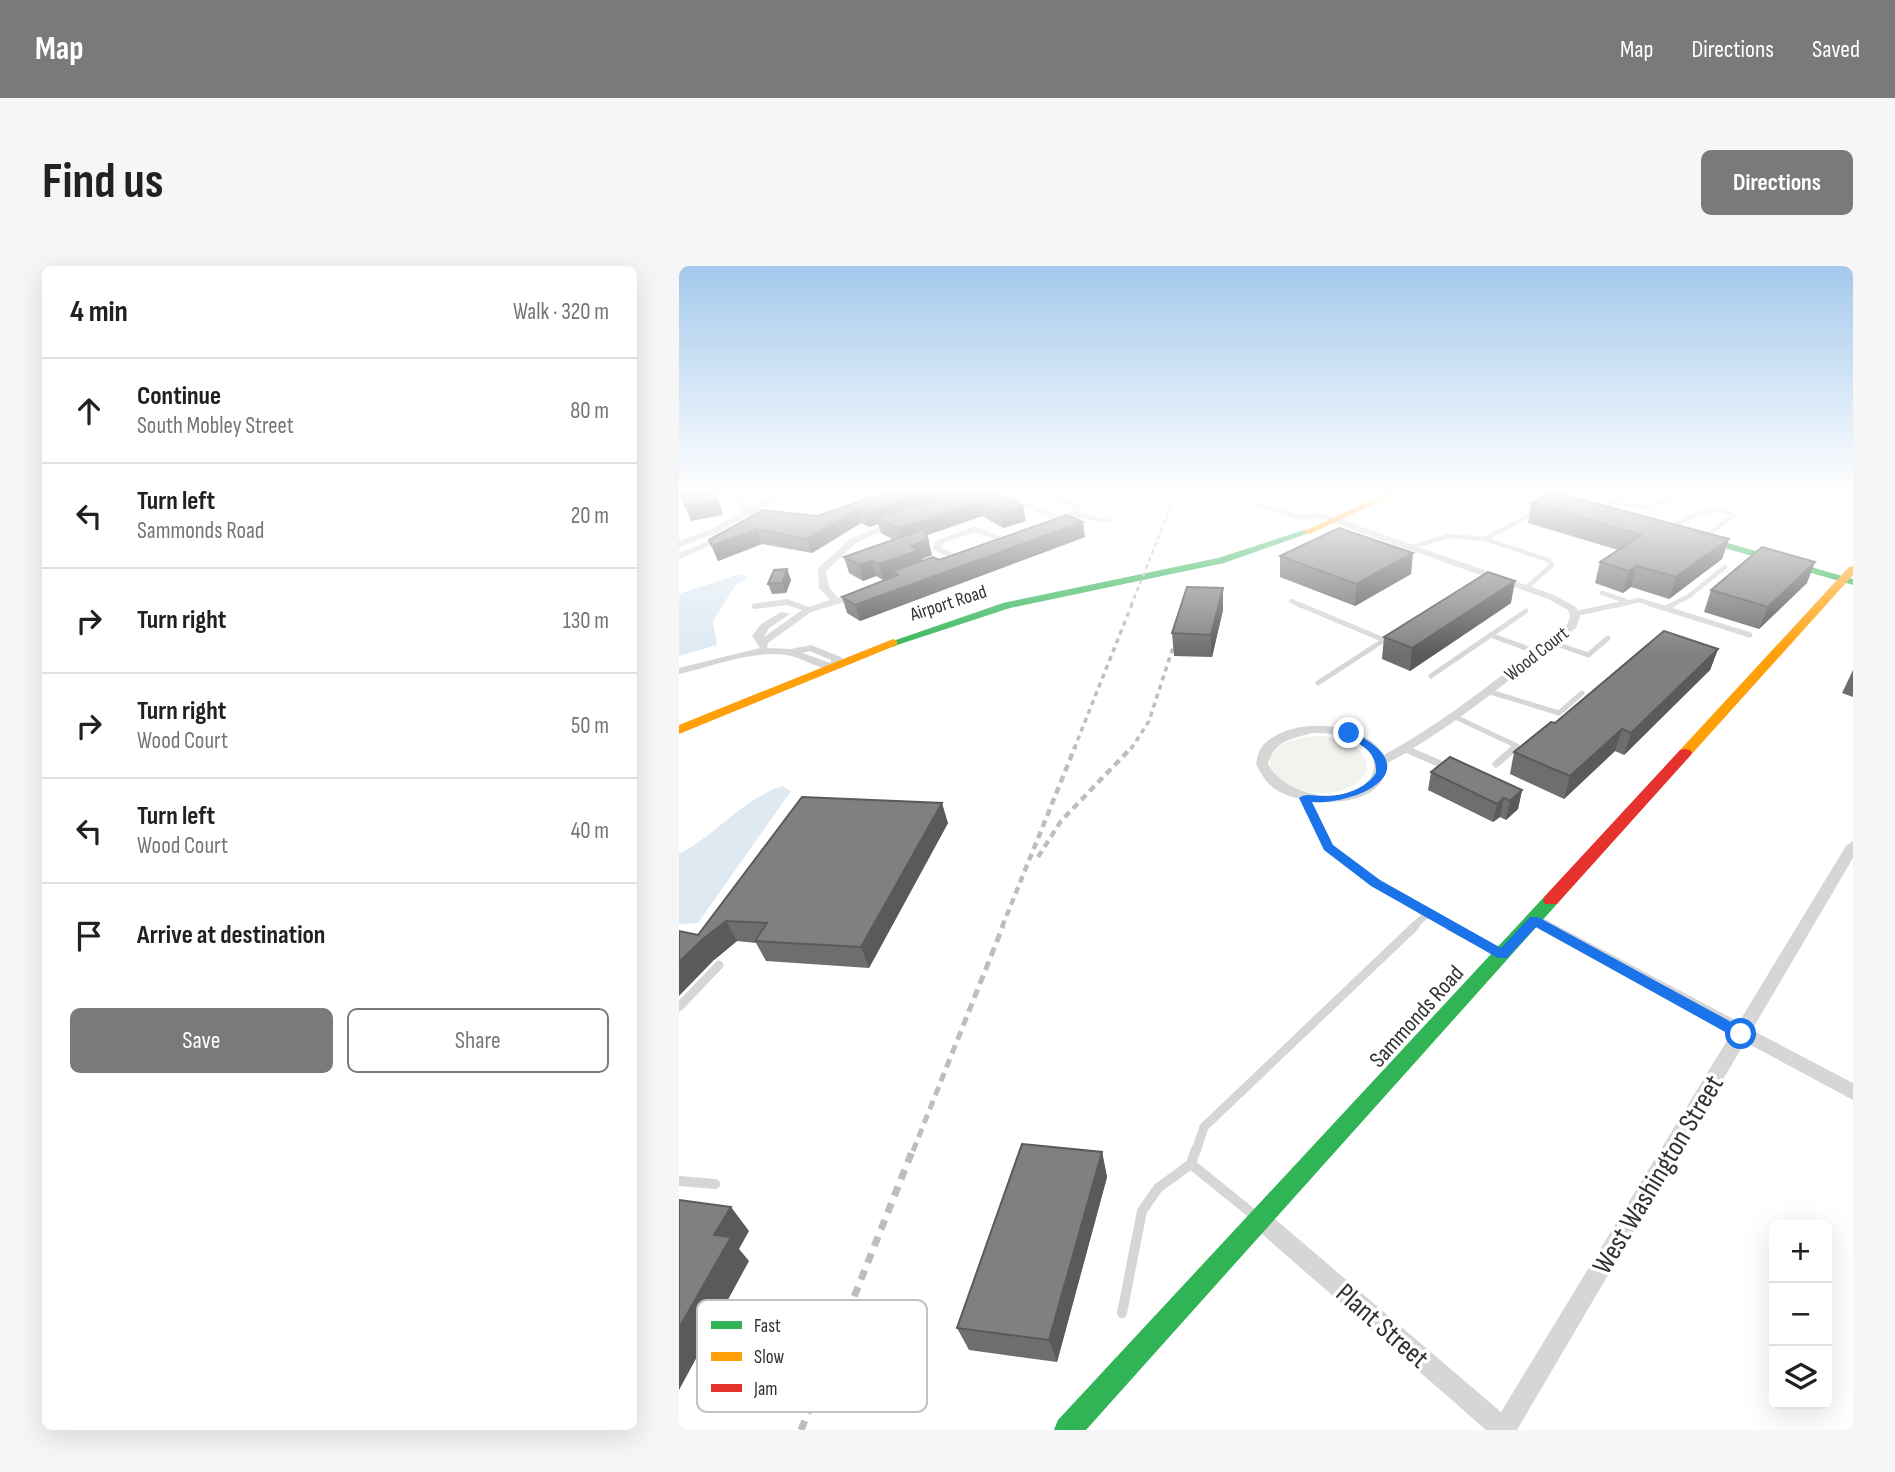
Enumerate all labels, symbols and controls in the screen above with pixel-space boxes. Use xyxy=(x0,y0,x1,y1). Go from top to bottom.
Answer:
text: Map xyxy=(35,29,84,69)
text: Map xyxy=(1620,35,1653,64)
text: Directions xyxy=(1691,35,1774,64)
text: Saved xyxy=(1812,35,1860,64)
button: Directions xyxy=(1701,150,1853,215)
text: Find us xyxy=(42,153,164,212)
text: 4 min xyxy=(70,294,128,330)
text: Walk · 320 m xyxy=(513,298,609,326)
text: Continue xyxy=(137,381,221,412)
icon: ahead xyxy=(70,392,108,430)
text: 80 m xyxy=(570,397,609,425)
text: South Mobley Street xyxy=(137,412,294,440)
text: Turn left xyxy=(137,486,215,517)
icon: left xyxy=(70,497,108,535)
text: 20 m xyxy=(571,502,609,530)
text: Sammonds Road xyxy=(137,517,264,545)
street label: Airport Road xyxy=(906,580,990,627)
icon: right xyxy=(70,602,108,640)
text: Turn right xyxy=(137,605,226,636)
text: 130 m xyxy=(563,607,609,635)
street label: Wood Court xyxy=(1500,622,1574,686)
text: Turn right xyxy=(137,696,226,727)
icon: right xyxy=(70,707,108,745)
text: 50 m xyxy=(571,712,609,740)
route end xyxy=(1333,717,1364,748)
text: Wood Court xyxy=(137,727,228,755)
text: Turn left xyxy=(137,801,215,832)
icon: left xyxy=(70,812,108,850)
text: 40 m xyxy=(571,817,609,845)
text: Wood Court xyxy=(137,832,228,860)
icon: arrive xyxy=(70,917,108,955)
text: Arrive at destination xyxy=(137,920,325,951)
street label: Sammonds Road xyxy=(1364,960,1470,1073)
button: Save xyxy=(70,1008,333,1073)
button: Share xyxy=(347,1008,609,1073)
route start xyxy=(1725,1018,1756,1049)
street label: West Washington Street xyxy=(1586,1069,1731,1280)
map controls xyxy=(1769,1220,1832,1409)
button: + xyxy=(1769,1220,1832,1283)
street label: Plant Street xyxy=(1329,1277,1435,1375)
button: − xyxy=(1769,1283,1832,1346)
legend xyxy=(697,1300,927,1412)
text: Fast xyxy=(754,1315,781,1338)
text: Slow xyxy=(754,1346,784,1369)
button: layers xyxy=(1769,1346,1832,1409)
text: Jam xyxy=(753,1378,777,1401)

